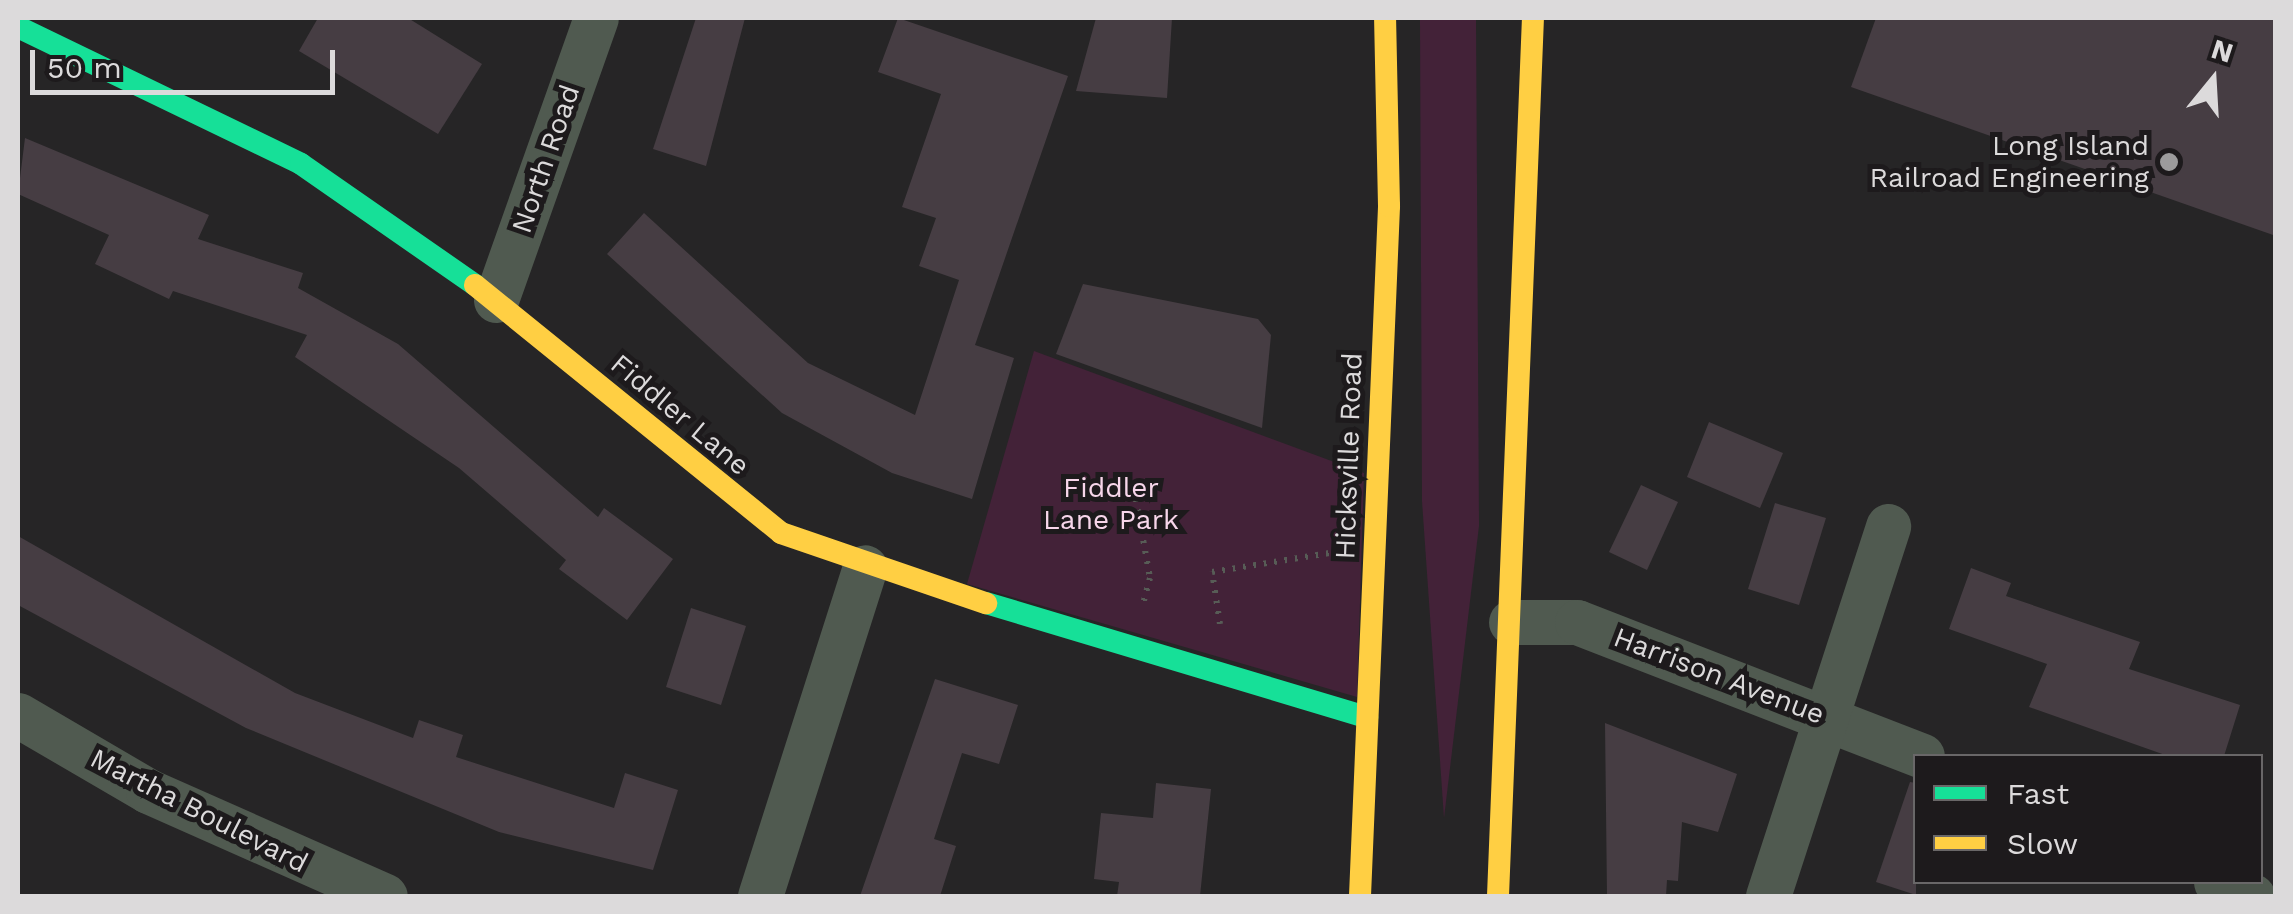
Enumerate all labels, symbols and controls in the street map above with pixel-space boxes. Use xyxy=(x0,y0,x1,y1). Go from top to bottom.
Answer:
scale bar xyxy=(35,30,340,92)
north arrow xyxy=(2163,30,2263,130)
text: N xyxy=(2207,32,2237,70)
text: 50 m xyxy=(47,50,122,85)
street label: North Road xyxy=(505,80,587,238)
place label: Long Island Railroad Engineering xyxy=(1870,129,2149,195)
marker: Long Island Railroad Engineering xyxy=(2158,151,2180,173)
street label: Fiddler Lane xyxy=(604,347,756,483)
street label: Hicksville Road xyxy=(1329,352,1369,560)
park label: Fiddler Lane Park xyxy=(1043,471,1179,537)
street label: Harrison Avenue xyxy=(1608,620,1830,732)
street label: Martha Boulevard xyxy=(84,742,314,880)
legend xyxy=(1913,754,2263,884)
text: Fast xyxy=(2007,776,2069,811)
text: Slow xyxy=(2007,826,2078,861)

